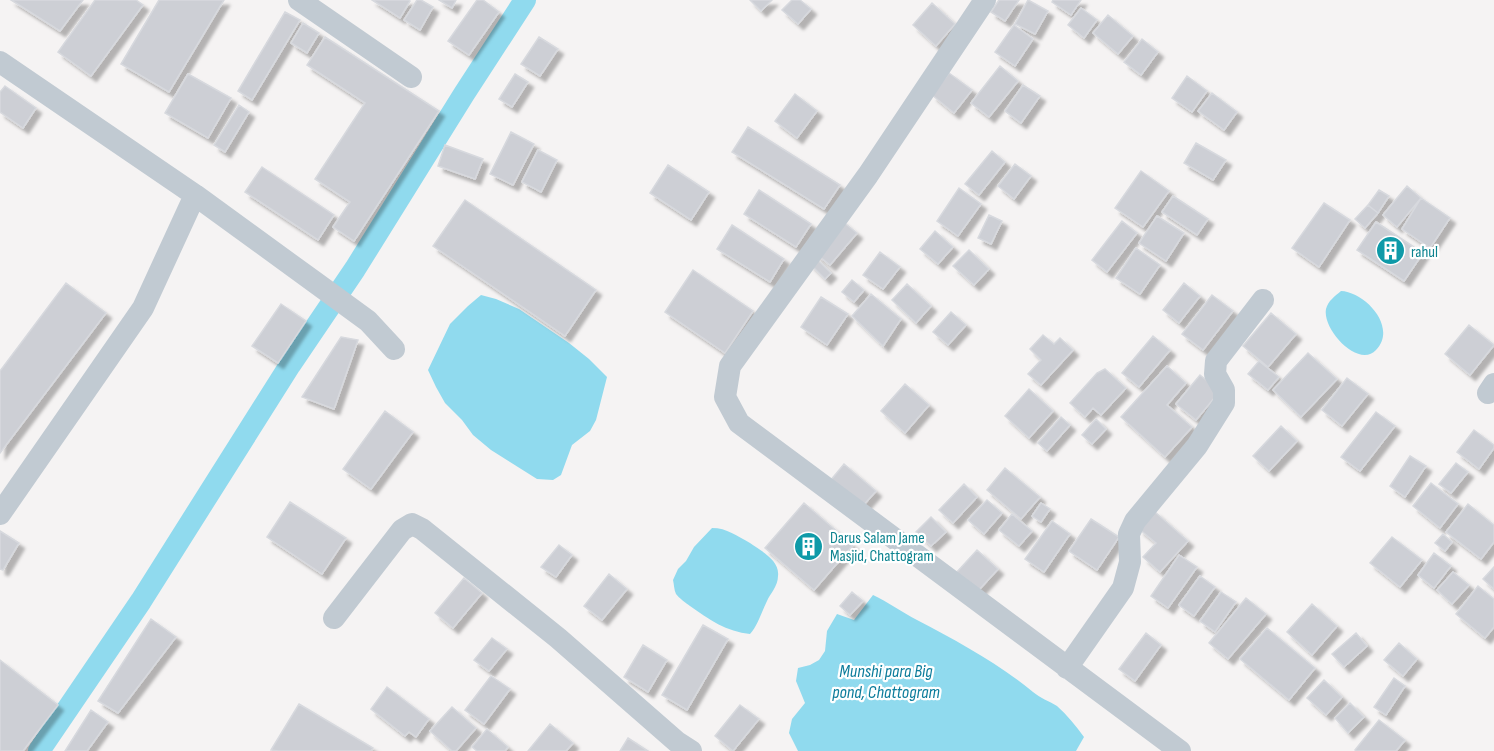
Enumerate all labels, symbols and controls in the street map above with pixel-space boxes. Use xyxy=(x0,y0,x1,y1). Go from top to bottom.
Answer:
building icon: rahul xyxy=(1374,235,1406,267)
place label: rahul xyxy=(1411,243,1438,262)
place label: Darus Salam Jame Masjid, Chattogram xyxy=(830,529,934,566)
building icon: Darus Salam Jame Masjid, Chattogram xyxy=(793,530,825,562)
water label: Munshi para Big pond, Chattogram xyxy=(831,661,940,703)

